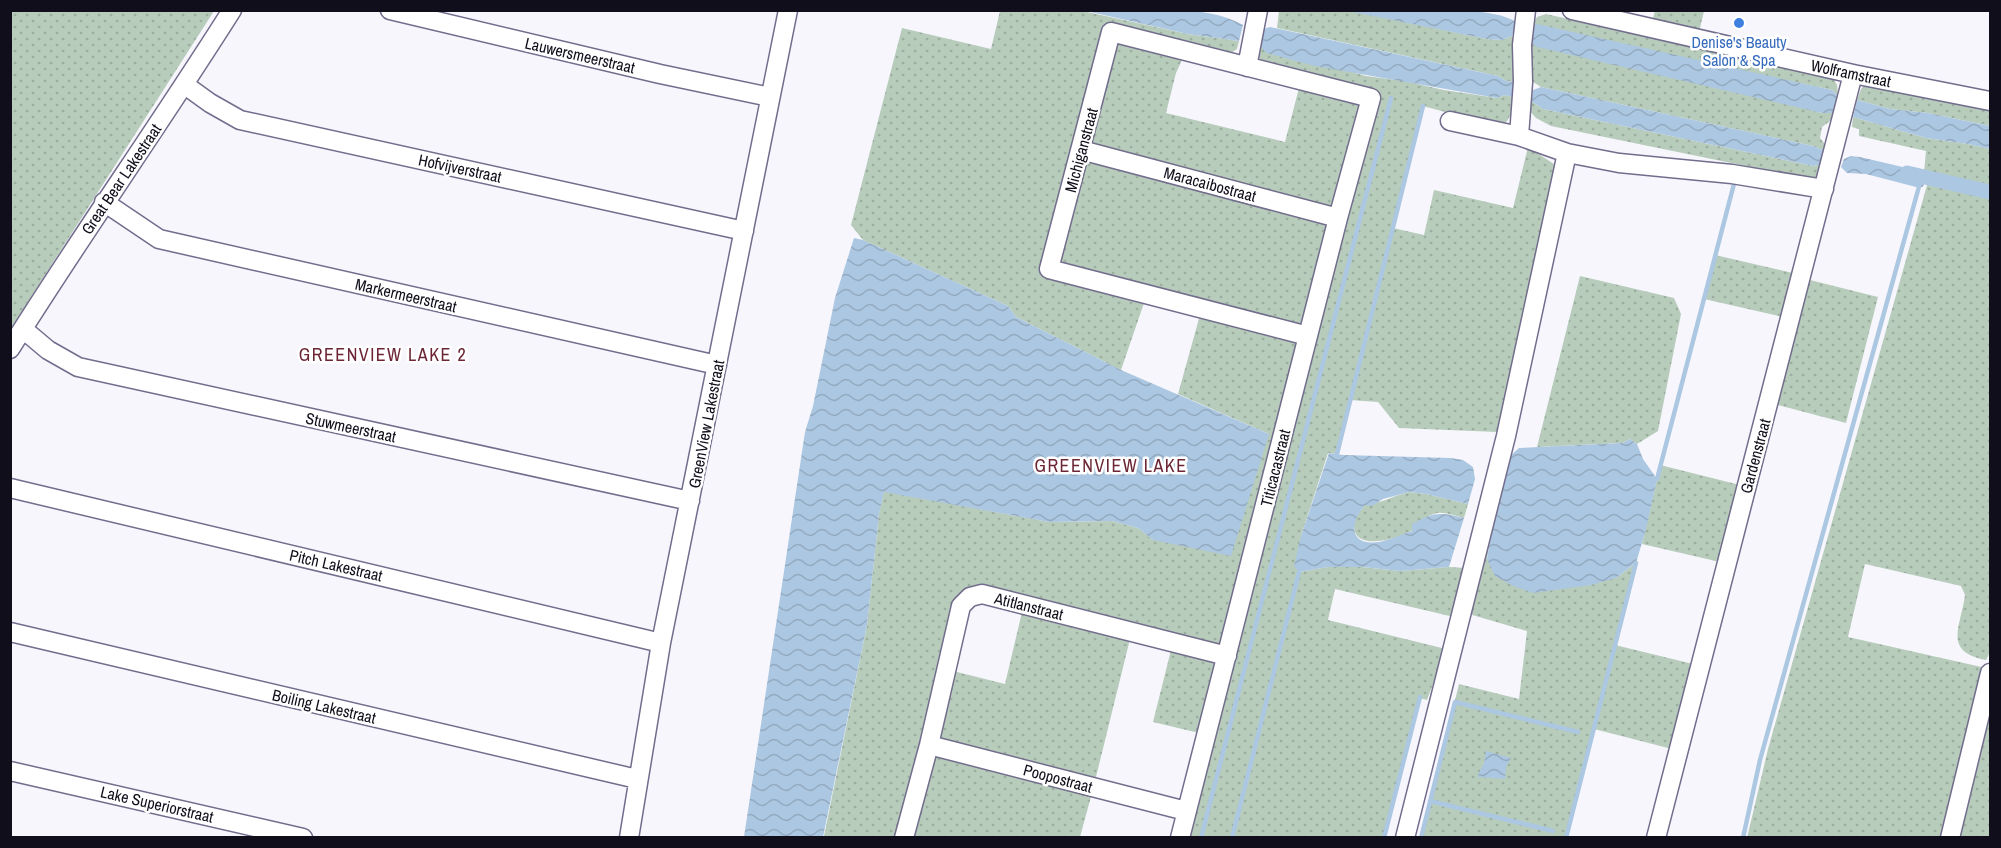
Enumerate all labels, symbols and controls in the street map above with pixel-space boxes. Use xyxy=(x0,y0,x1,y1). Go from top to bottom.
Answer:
marker: Denise's Beauty Salon & Spa xyxy=(1732,16,1746,30)
place label: Denise's Beauty Salon & Spa xyxy=(1691,31,1787,71)
street label: Lauwersmeerstraat xyxy=(523,32,638,78)
street label: Wolframstraat xyxy=(1809,54,1893,92)
street label: Michiganstraat xyxy=(1059,105,1103,195)
street label: Great Bear Lakestraat xyxy=(76,119,166,239)
street label: Hofvijverstraat xyxy=(416,148,504,188)
street label: Maracaibostraat xyxy=(1161,161,1259,207)
street label: Markermeerstraat xyxy=(353,273,459,317)
district label: GREENVIEW LAKE 2 xyxy=(299,342,467,367)
street label: GreenView Lakestraat xyxy=(683,358,729,490)
street label: Stuwmeerstraat xyxy=(304,407,399,447)
street label: Gardenstraat xyxy=(1734,416,1776,496)
street label: Titicacastraat xyxy=(1255,427,1295,509)
district label: GREENVIEW LAKE xyxy=(1034,453,1188,478)
street label: Pitch Lakestraat xyxy=(287,544,385,586)
street label: Atitlanstraat xyxy=(991,587,1066,625)
street label: Boiling Lakestraat xyxy=(270,683,378,729)
street label: Poopostraat xyxy=(1021,758,1095,798)
street label: Lake Superiorstraat xyxy=(98,780,216,828)

